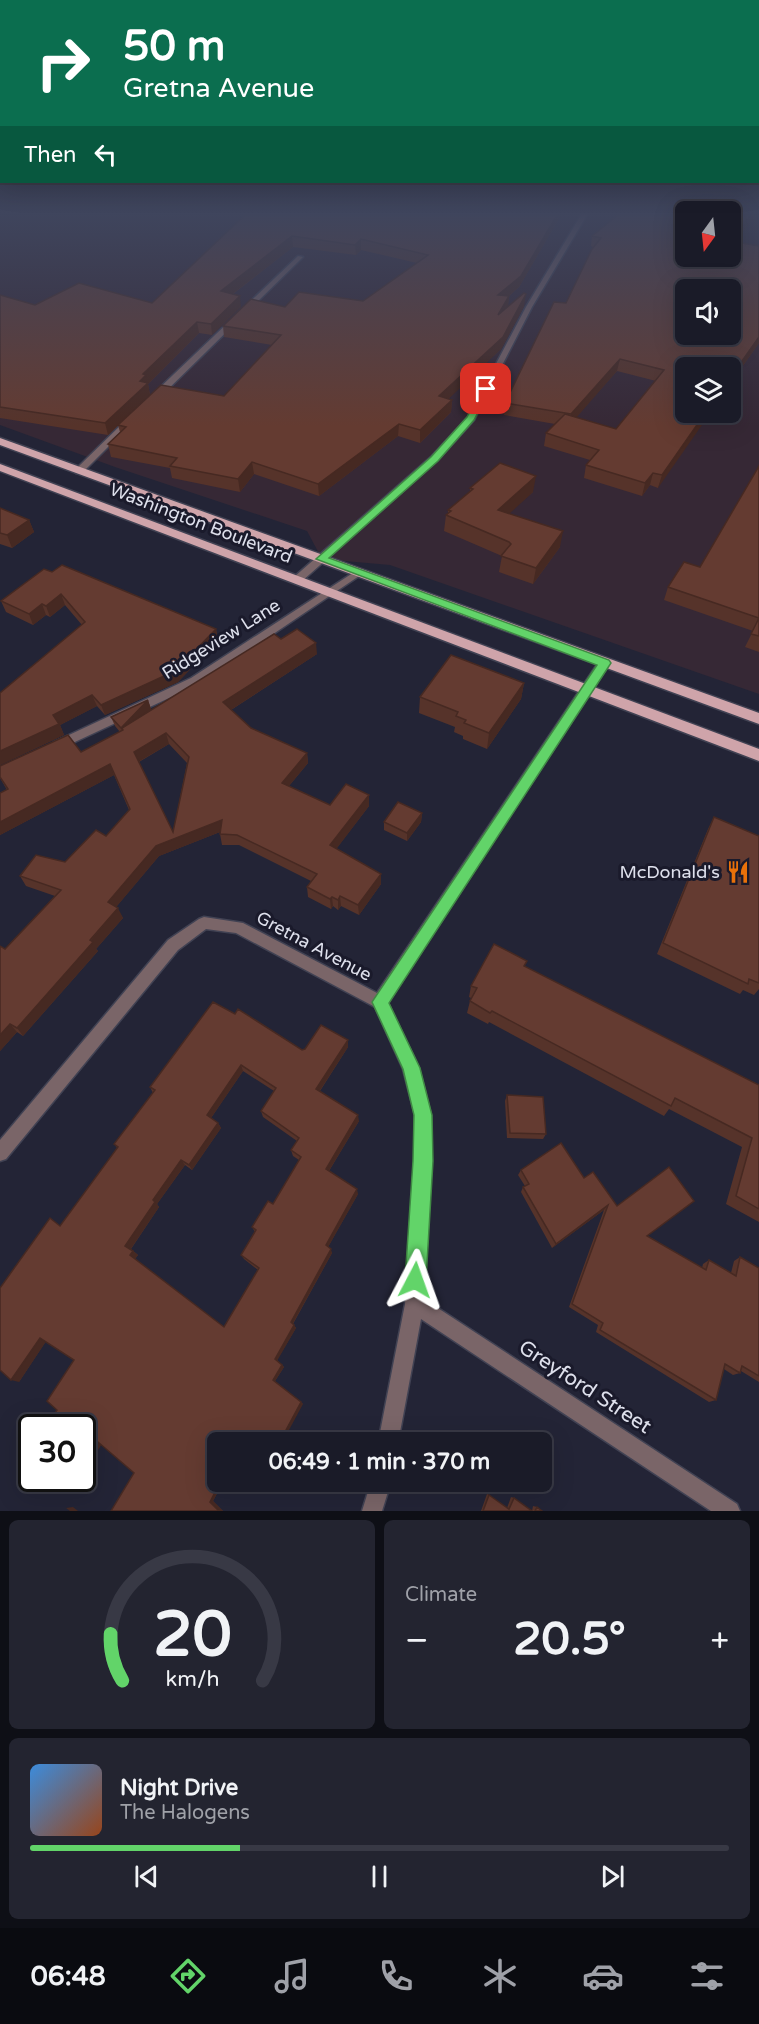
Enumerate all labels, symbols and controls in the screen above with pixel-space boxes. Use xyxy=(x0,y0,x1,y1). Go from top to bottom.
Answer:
text: 50 m xyxy=(123,21,225,72)
icon: right xyxy=(24,24,102,102)
text: Gretna Avenue xyxy=(123,72,314,105)
icon: left xyxy=(89,138,122,171)
text: Then xyxy=(24,142,77,168)
north arrow xyxy=(675,201,741,267)
map controls xyxy=(675,201,741,423)
button: sound xyxy=(675,279,741,345)
button: layers xyxy=(675,357,741,423)
pin xyxy=(460,363,511,414)
icon: arrive xyxy=(469,372,502,405)
street label: Washington Boulevard xyxy=(107,478,295,568)
street label: Ridgeview Lane xyxy=(158,594,284,684)
restaurant icon: McDonald's xyxy=(725,859,751,885)
place label: McDonald's xyxy=(620,861,720,883)
street label: Gretna Avenue xyxy=(253,906,375,986)
position arrow xyxy=(383,1248,447,1312)
street label: Greyford Street xyxy=(514,1335,656,1439)
speed limit sign: 30 xyxy=(18,1414,96,1492)
text: 06:49 · 1 min · 370 m xyxy=(269,1449,490,1475)
text: Climate xyxy=(405,1583,477,1607)
text: 20 xyxy=(153,1598,231,1673)
text: 20.5° xyxy=(513,1613,626,1667)
text: − xyxy=(405,1621,429,1660)
text: + xyxy=(710,1621,729,1660)
text: km/h xyxy=(165,1667,219,1693)
text: Night Drive xyxy=(120,1775,238,1801)
text: The Halogens xyxy=(120,1801,250,1825)
icon: previous xyxy=(130,1860,163,1893)
icon: pause xyxy=(363,1860,396,1893)
icon: next xyxy=(596,1860,629,1893)
icon: directions xyxy=(167,1955,209,1997)
icon: music xyxy=(271,1955,313,1997)
icon: phone xyxy=(375,1955,417,1997)
icon: climate xyxy=(479,1955,521,1997)
icon: car xyxy=(582,1955,624,1997)
icon: filters xyxy=(686,1955,728,1997)
text: 06:48 xyxy=(31,1960,106,1993)

